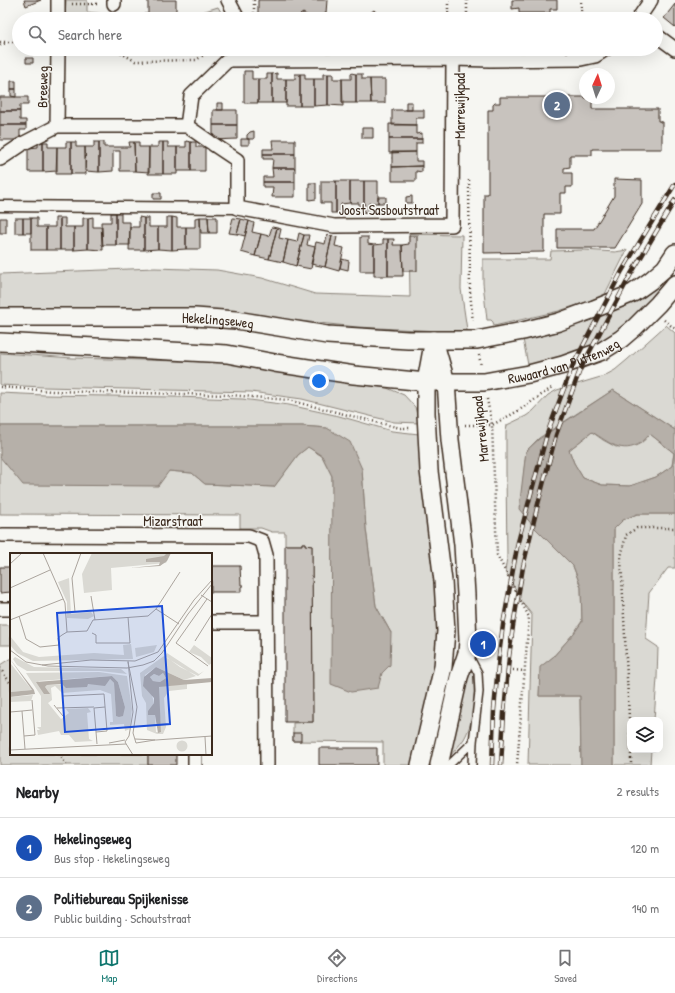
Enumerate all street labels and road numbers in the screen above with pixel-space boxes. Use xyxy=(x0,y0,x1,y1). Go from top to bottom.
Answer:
street label: Breeweg xyxy=(32,66,53,108)
street label: Marrewijkpad xyxy=(450,73,470,139)
street label: Joost Sasboutstraat xyxy=(339,200,439,219)
street label: Hekelingseweg xyxy=(182,307,255,333)
street label: Ruwaard van Puttenweg xyxy=(506,333,623,387)
street label: Marrewijkpad xyxy=(467,395,494,463)
street label: Mizarstraat xyxy=(143,511,203,530)

